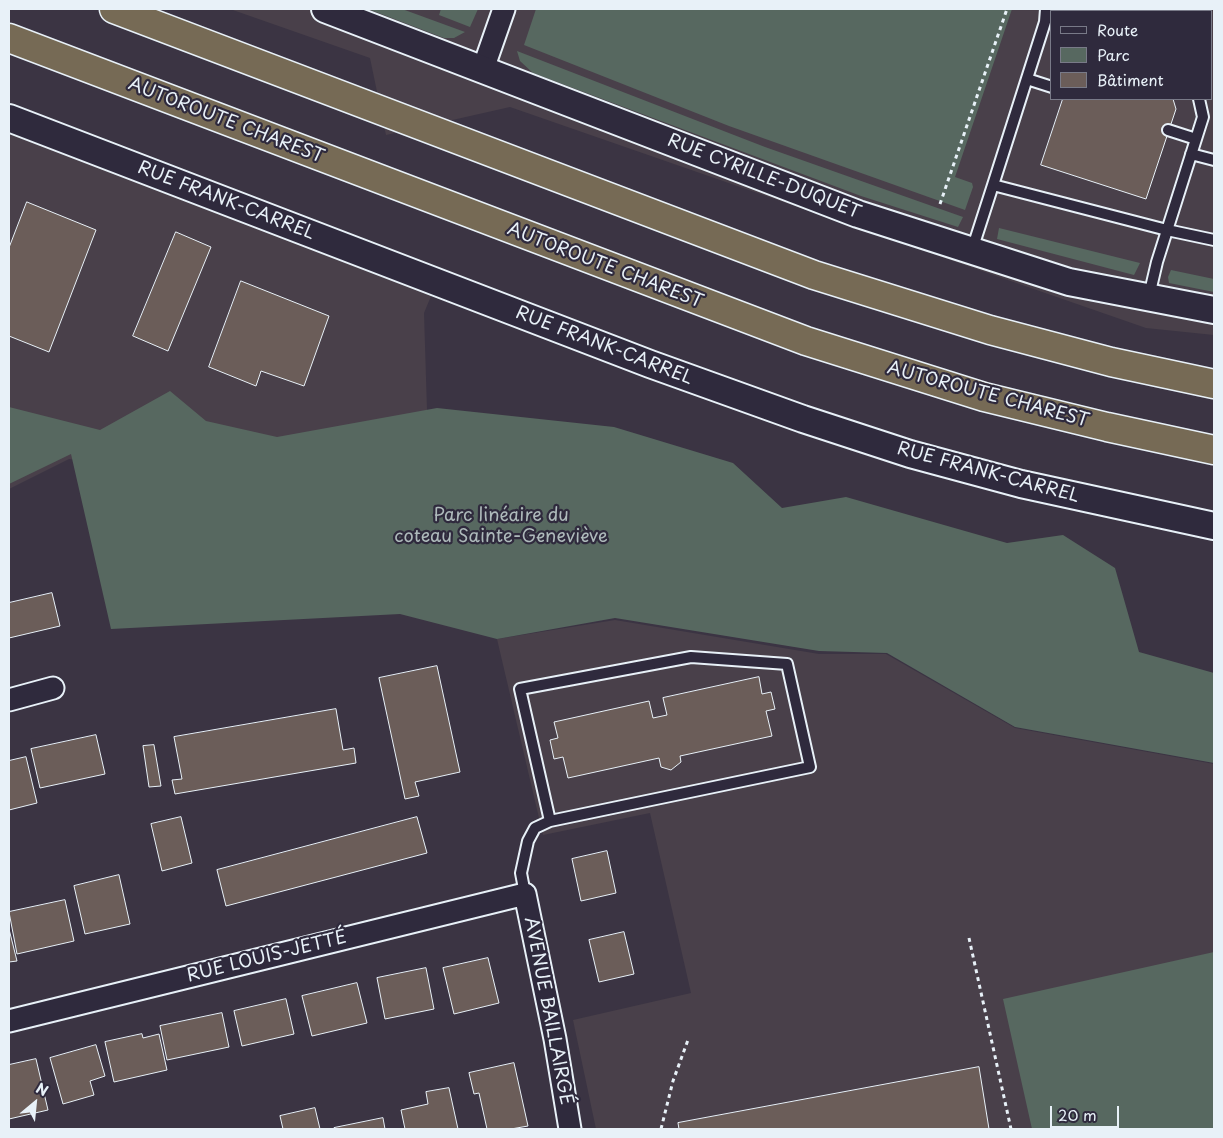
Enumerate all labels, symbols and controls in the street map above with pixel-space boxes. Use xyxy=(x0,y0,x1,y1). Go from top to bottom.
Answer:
legend xyxy=(1050,10,1213,100)
text: Route xyxy=(1097,18,1138,41)
text: Parc xyxy=(1097,43,1130,66)
text: Bâtiment xyxy=(1097,68,1164,91)
street label: AUTOROUTE CHAREST xyxy=(125,74,327,168)
street label: RUE CYRILLE-DUQUET xyxy=(664,130,864,224)
street label: RUE FRANK-CARREL xyxy=(134,157,318,245)
street label: AUTOROUTE CHAREST xyxy=(504,219,706,313)
street label: RUE FRANK-CARREL xyxy=(512,302,696,390)
street label: AUTOROUTE CHAREST xyxy=(885,358,1091,432)
street label: RUE FRANK-CARREL xyxy=(894,438,1082,508)
park label: Parc linéaire du coteau Sainte-Geneviève xyxy=(394,505,608,548)
street label: AVENUE BAILLAIRGÉ xyxy=(519,915,577,1107)
street label: RUE LOUIS-JETTÉ xyxy=(185,927,349,987)
text: N xyxy=(32,1077,52,1101)
north arrow xyxy=(10,1078,60,1128)
scale bar xyxy=(1053,1096,1122,1128)
text: 20 m xyxy=(1058,1103,1097,1126)

